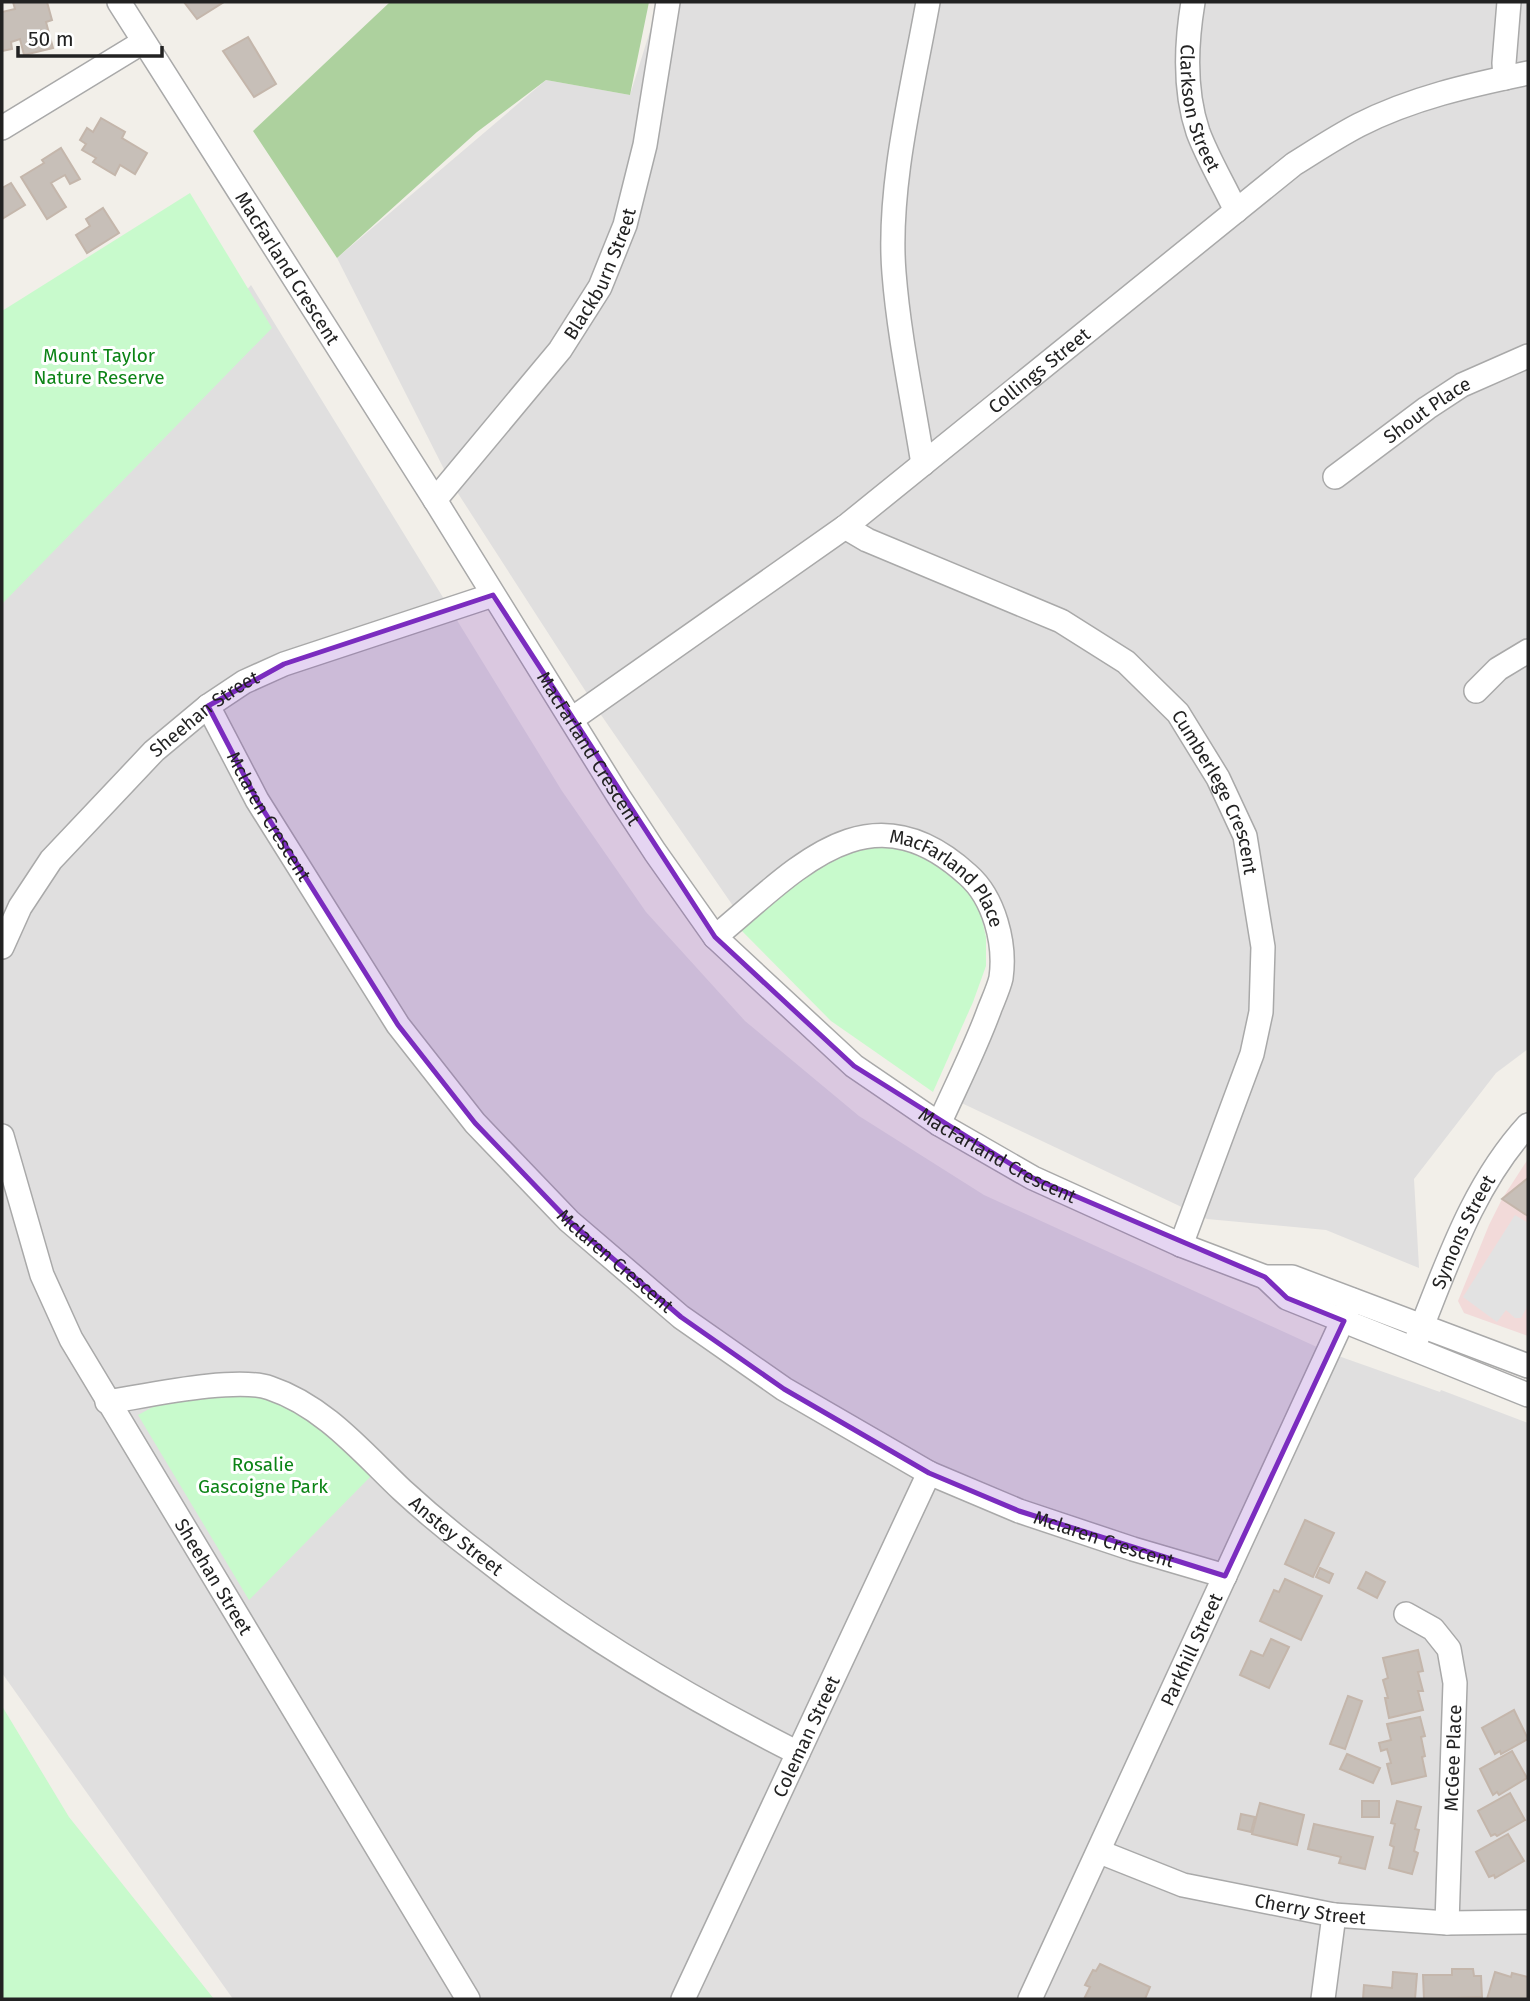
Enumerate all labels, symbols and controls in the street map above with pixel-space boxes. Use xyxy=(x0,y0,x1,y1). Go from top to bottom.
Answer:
scale bar xyxy=(18,14,161,58)
text: 50 m xyxy=(28,26,74,52)
street label: Clarkson Street xyxy=(1176,44,1226,176)
street label: MacFarland Crescent xyxy=(231,187,345,349)
street label: Blackburn Street xyxy=(558,205,640,344)
street label: Collings Street xyxy=(983,322,1094,418)
park label: Mount Taylor Nature Reserve xyxy=(33,344,165,389)
street label: Shout Place xyxy=(1379,371,1474,448)
street label: Sheehan Street xyxy=(144,665,263,762)
street label: MacFarland Crescent xyxy=(533,667,646,830)
street label: Cumberlege Crescent xyxy=(1167,705,1263,876)
street label: Mclaren Crescent xyxy=(222,747,316,885)
street label: MacFarland Place xyxy=(888,824,1009,930)
street label: MacFarland Crescent xyxy=(914,1102,1080,1208)
street label: Symons Street xyxy=(1426,1170,1500,1292)
street label: Mclaren Crescent xyxy=(552,1204,679,1317)
park label: Rosalie Gascoigne Park xyxy=(198,1453,328,1498)
street label: Anstey Street xyxy=(405,1491,508,1580)
street label: Mclaren Crescent xyxy=(1031,1505,1177,1572)
street label: Sheehan Street xyxy=(170,1514,258,1639)
street label: Parkhill Street xyxy=(1155,1589,1227,1709)
street label: Coleman Street xyxy=(768,1672,844,1801)
street label: McGee Place xyxy=(1440,1704,1466,1812)
street label: Cherry Street xyxy=(1253,1888,1367,1929)

